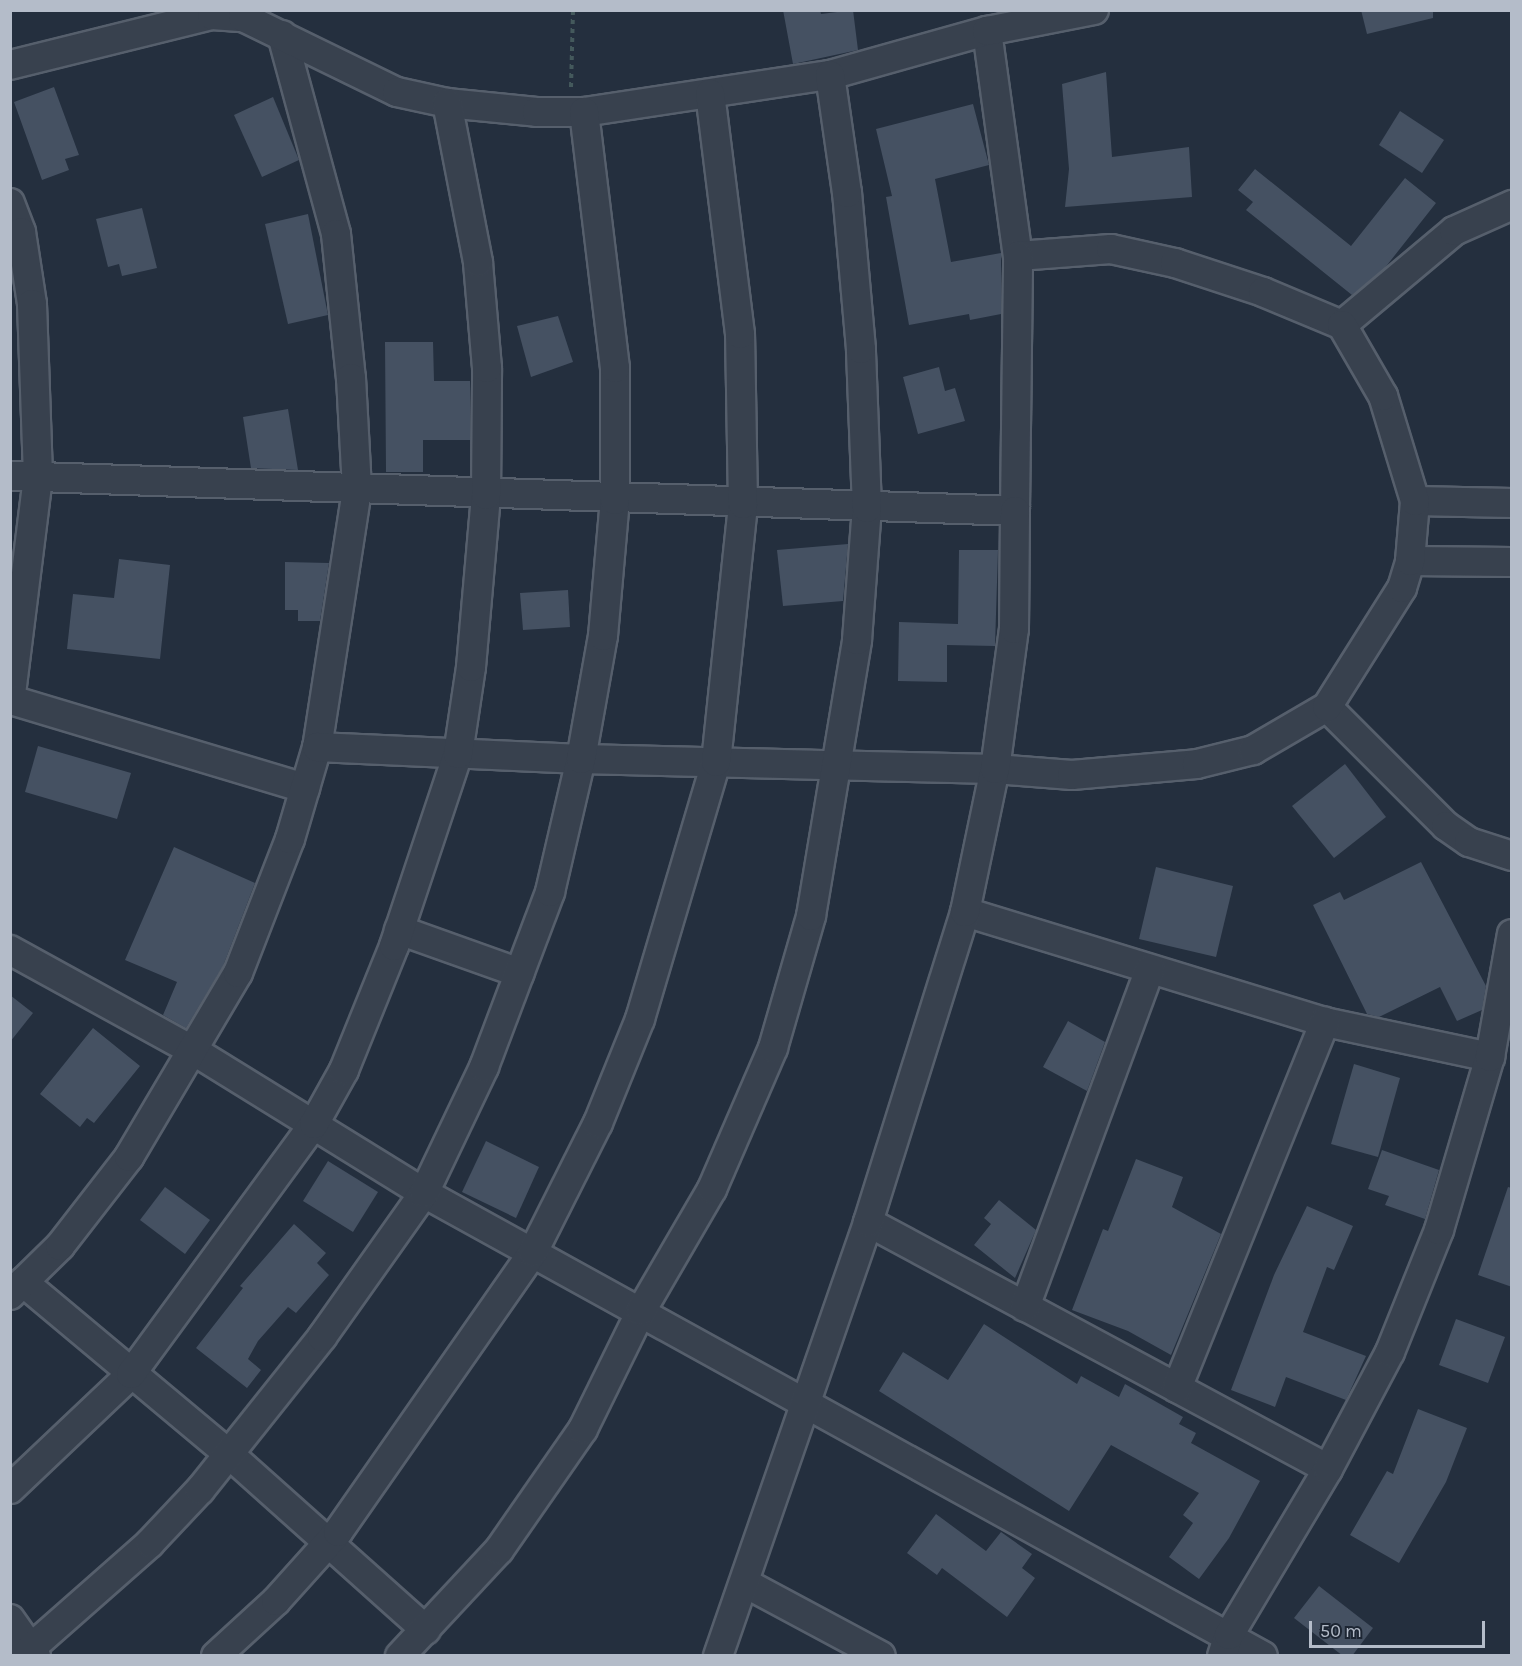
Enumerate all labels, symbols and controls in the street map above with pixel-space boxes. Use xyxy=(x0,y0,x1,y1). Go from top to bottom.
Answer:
scale bar xyxy=(1312,1609,1488,1647)
text: 50 m xyxy=(1320,1620,1362,1642)

